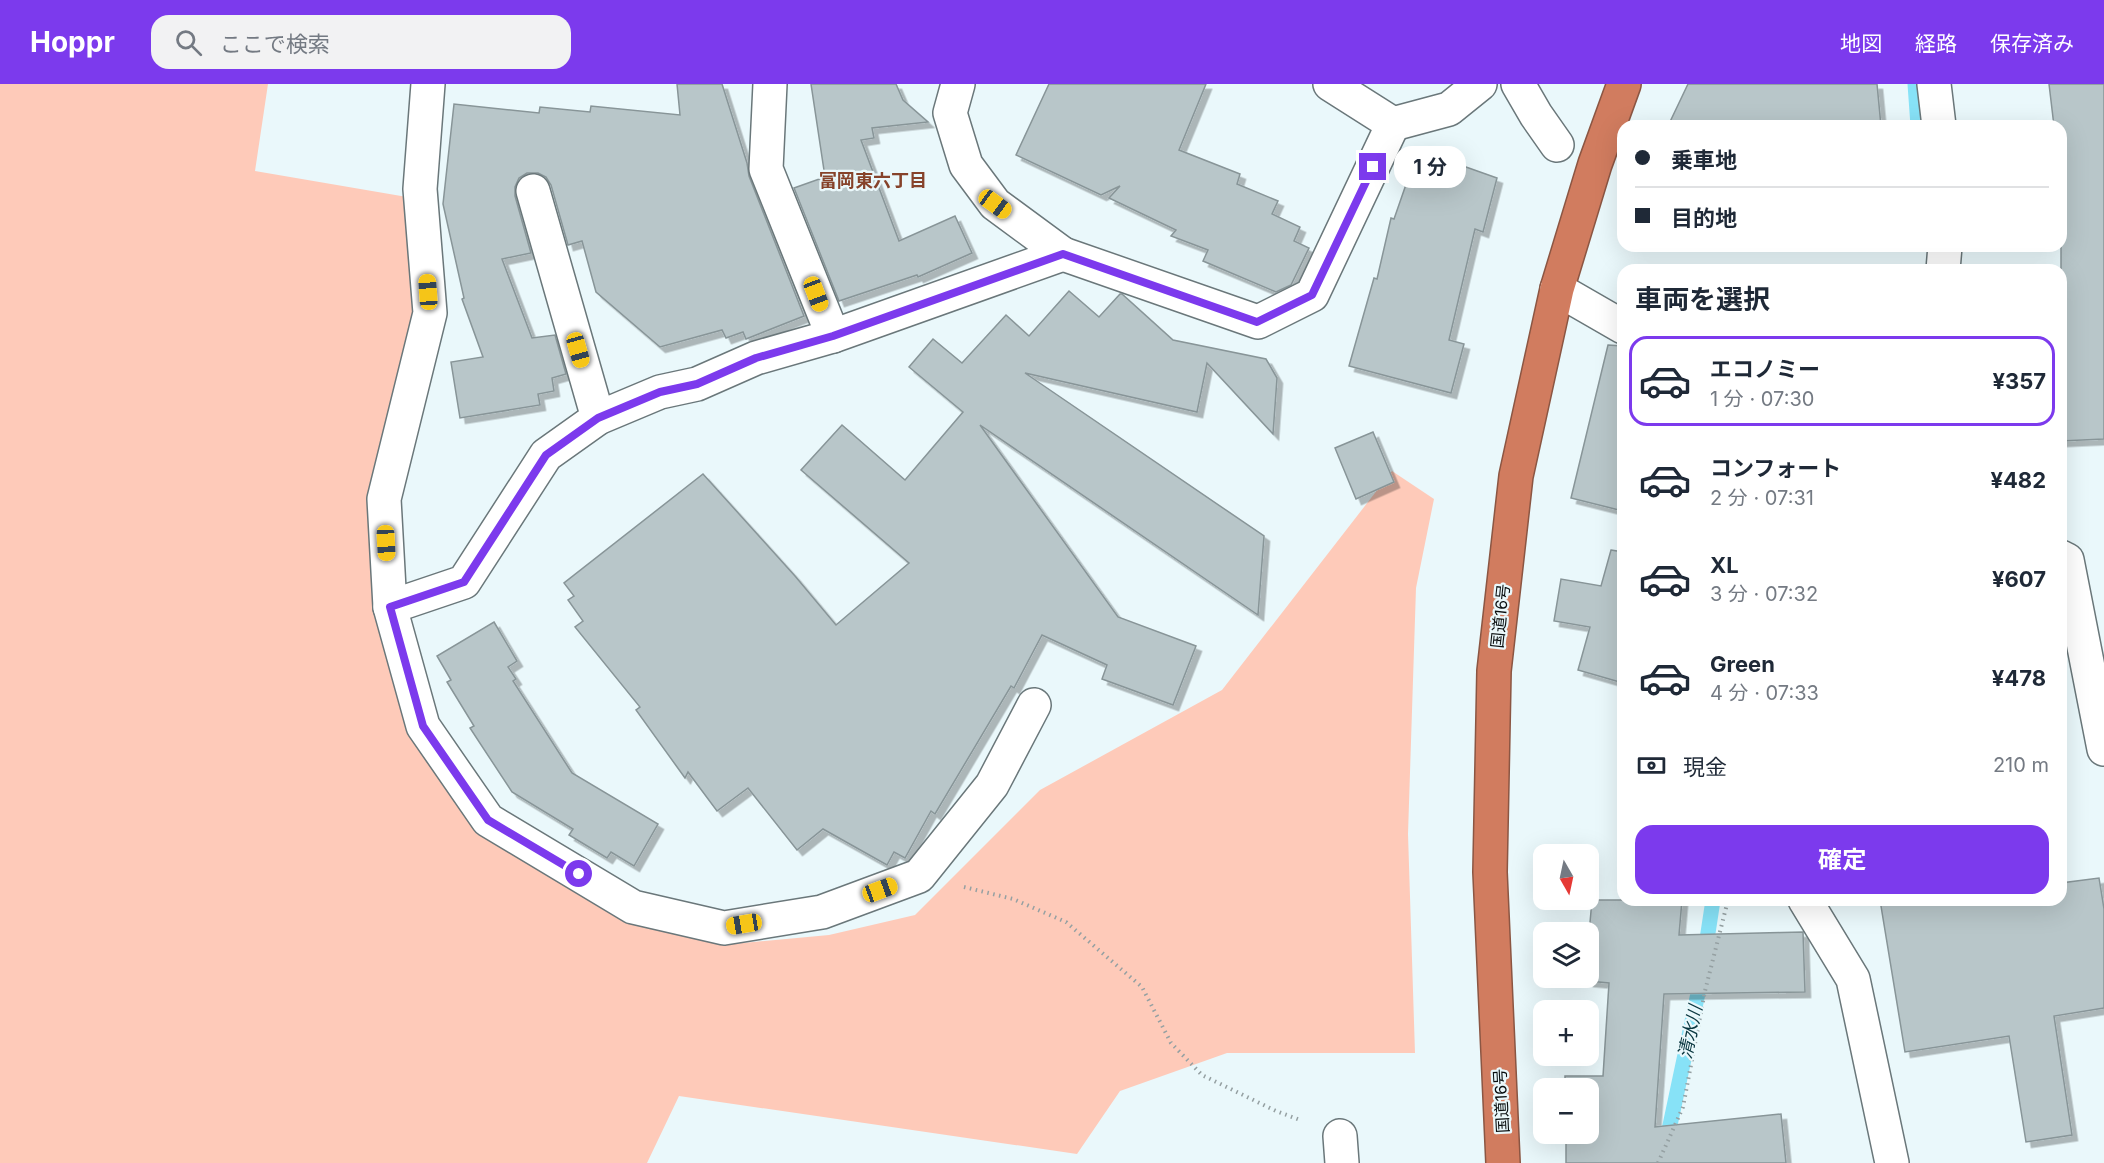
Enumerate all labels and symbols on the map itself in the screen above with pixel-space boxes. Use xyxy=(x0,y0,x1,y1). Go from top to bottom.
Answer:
callout: 1 分 xyxy=(1394,146,1466,188)
route end xyxy=(1359,153,1386,180)
district label: 富岡東六丁目 xyxy=(819,170,927,191)
car xyxy=(975,186,1015,222)
car xyxy=(418,273,438,311)
car xyxy=(801,274,831,314)
car xyxy=(564,330,592,370)
car xyxy=(376,525,396,561)
street label: 国道16号 xyxy=(1487,583,1513,649)
north arrow xyxy=(1533,844,1599,910)
route start xyxy=(565,860,592,887)
car xyxy=(860,875,900,905)
car xyxy=(725,912,763,936)
water label: 清水川 xyxy=(1674,1001,1706,1061)
street label: 国道16号 xyxy=(1489,1068,1513,1134)

